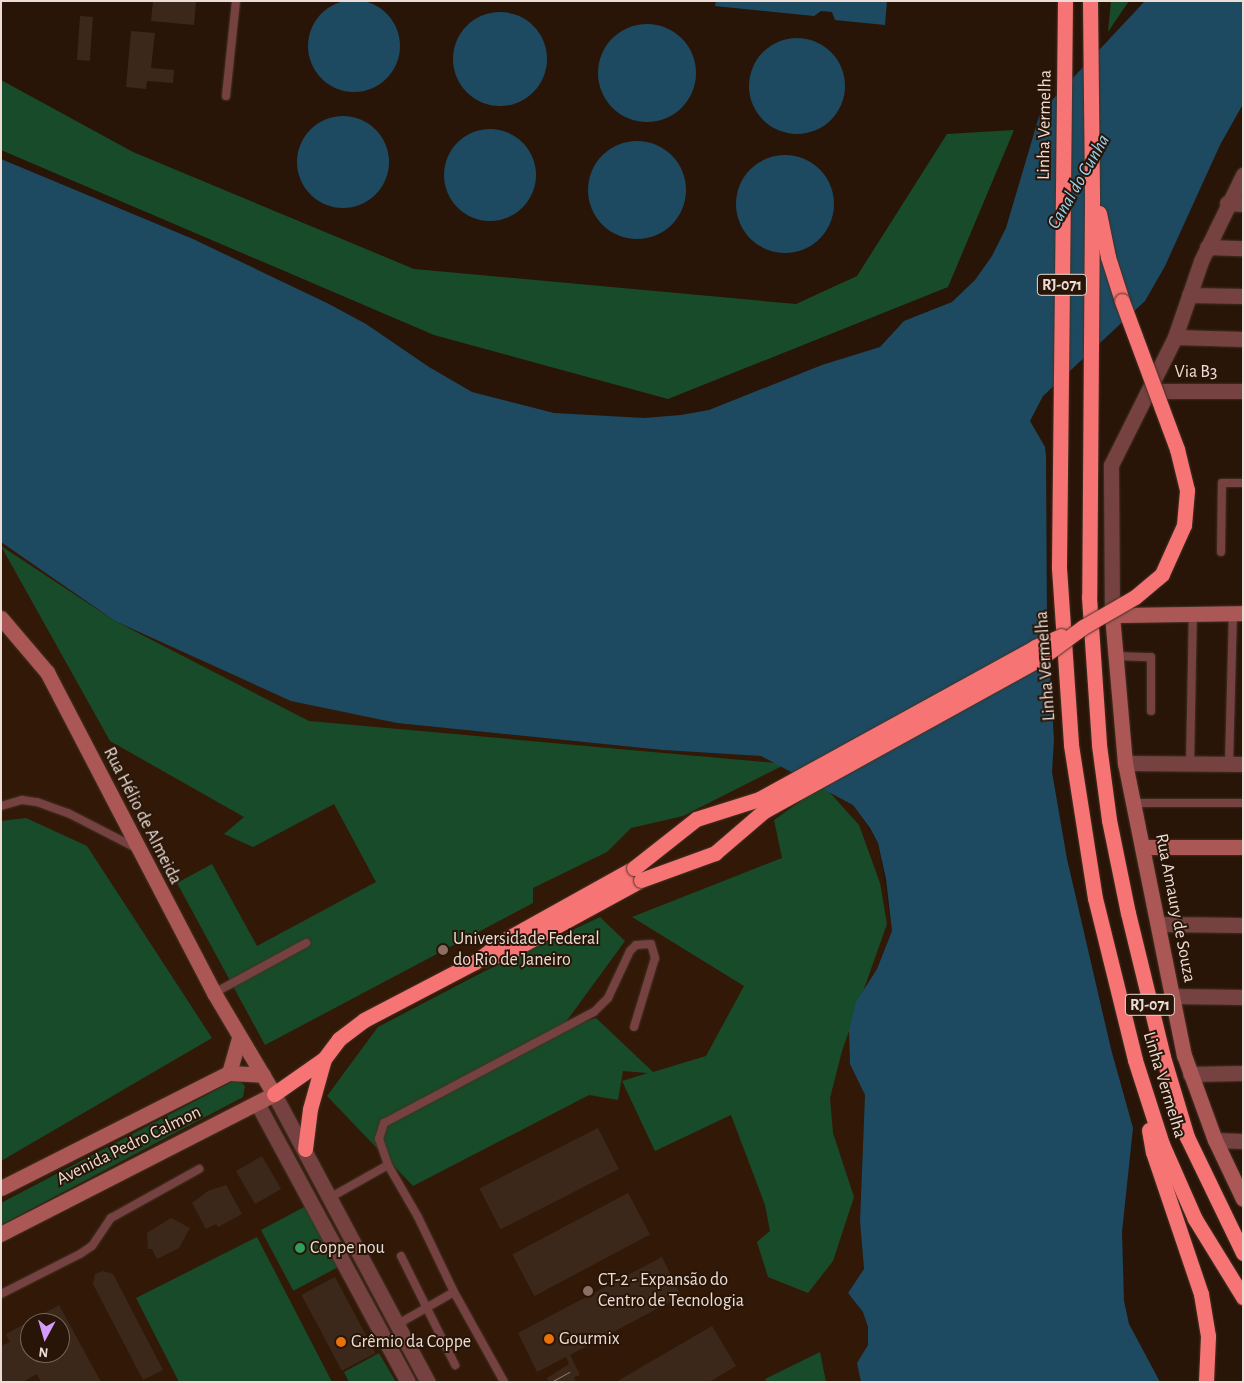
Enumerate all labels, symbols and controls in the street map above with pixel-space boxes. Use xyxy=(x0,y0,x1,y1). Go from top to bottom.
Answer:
street label: Linha Vermelha xyxy=(1033,70,1057,180)
water label: Canal do Cunha xyxy=(1043,131,1115,233)
road number: RJ-071 xyxy=(1036,272,1088,298)
street label: Via B3 xyxy=(1175,361,1217,383)
street label: Linha Vermelha xyxy=(1031,610,1061,722)
street label: Rua Hélio de Almeida xyxy=(98,744,186,888)
street label: Rua Amaury de Souza xyxy=(1150,832,1200,984)
place label: Universidade Federal do Rio de Janeiro xyxy=(453,929,600,972)
marker: Universidade Federal do Rio de Janeiro xyxy=(437,944,449,956)
road number: RJ-071 xyxy=(1124,992,1176,1018)
street label: Linha Vermelha xyxy=(1138,1029,1190,1141)
street label: Avenida Pedro Calmon xyxy=(53,1102,205,1190)
place label: Coppe nou xyxy=(310,1237,385,1259)
marker: Coppe nou xyxy=(294,1242,306,1254)
place label: CT-2 - Expansão do Centro de Tecnologia xyxy=(598,1270,744,1312)
marker: CT-2 - Expansão do Centro de Tecnologia xyxy=(582,1285,594,1297)
north arrow xyxy=(20,1313,70,1363)
place label: Gourmix xyxy=(559,1328,620,1350)
place label: Grêmio da Coppe xyxy=(351,1331,471,1353)
marker: Gourmix xyxy=(543,1333,555,1345)
marker: Grêmio da Coppe xyxy=(335,1336,347,1348)
text: N xyxy=(38,1344,49,1359)

